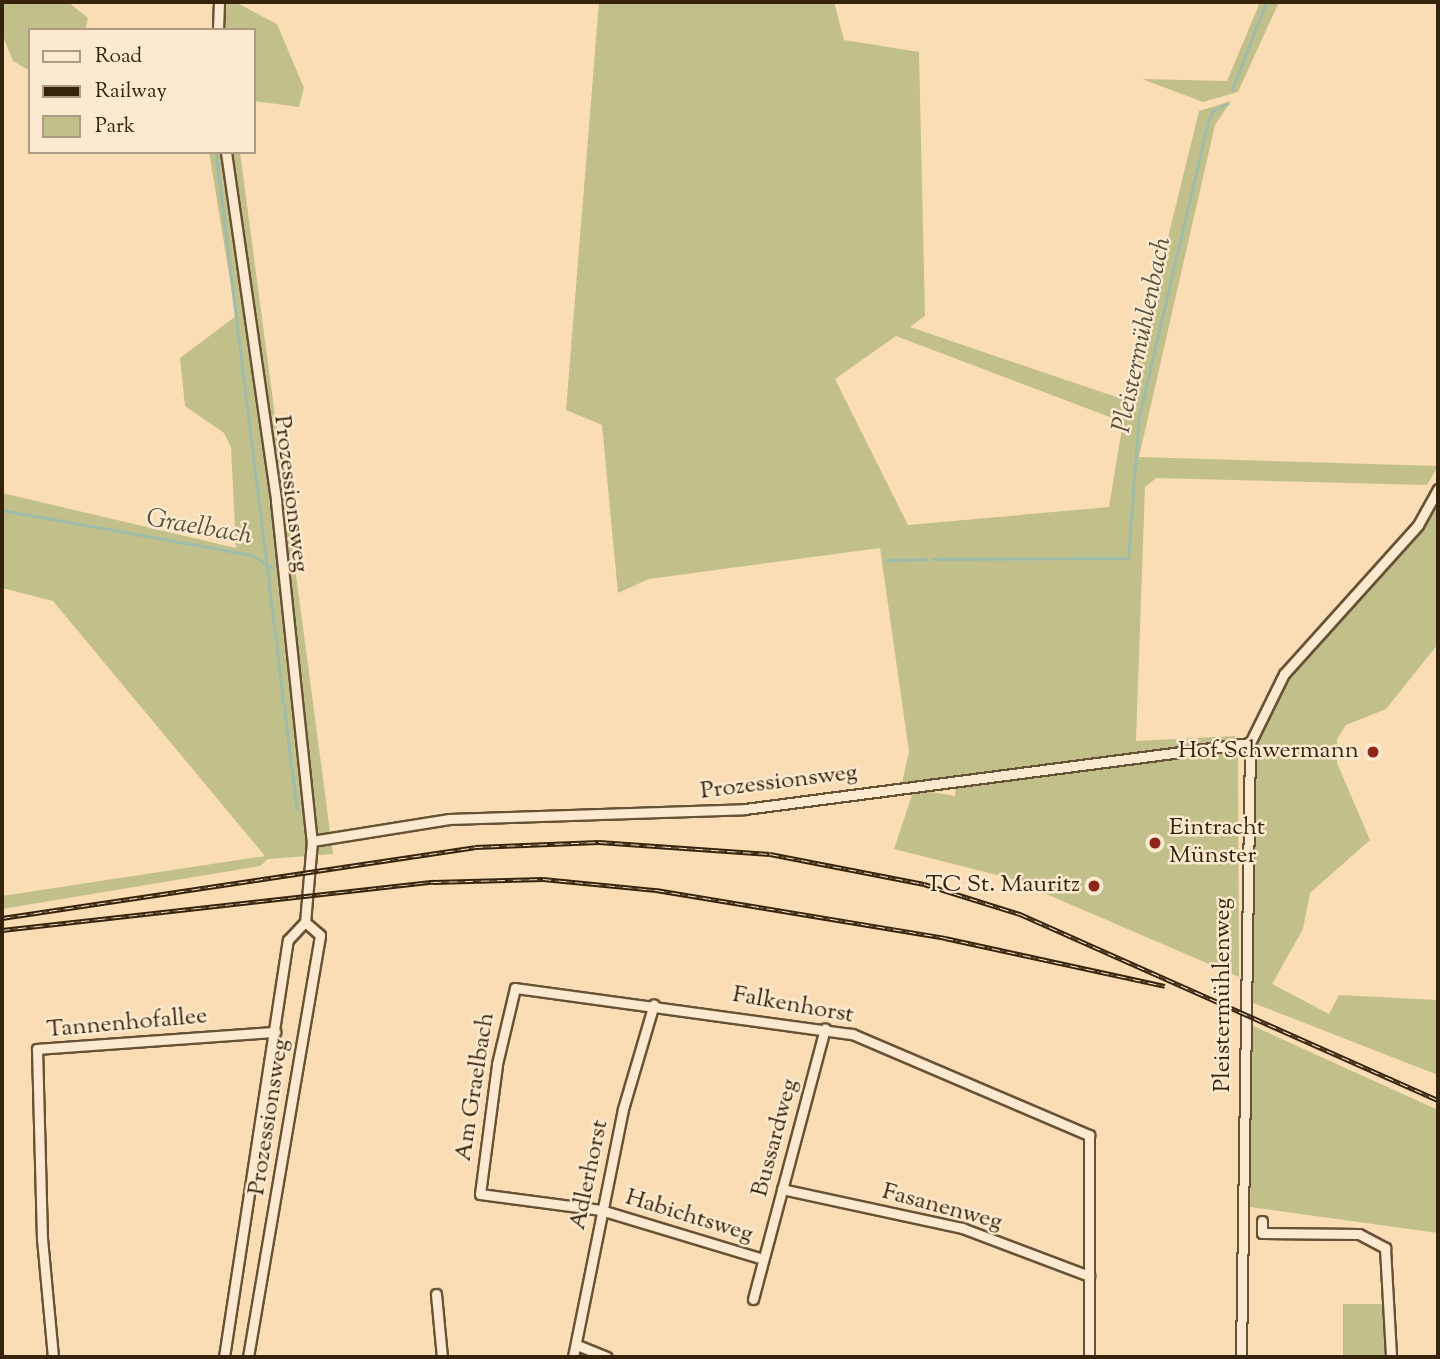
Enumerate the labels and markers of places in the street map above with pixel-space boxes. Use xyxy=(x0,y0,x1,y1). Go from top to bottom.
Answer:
place label: Hof Schwermann xyxy=(1178,738,1359,766)
marker: Hof Schwermann xyxy=(1365,744,1381,760)
place label: Eintracht Münster xyxy=(1169,815,1265,871)
marker: Eintracht Münster xyxy=(1147,835,1163,851)
place label: TC St. Mauritz xyxy=(925,872,1080,900)
marker: TC St. Mauritz xyxy=(1086,878,1102,894)

